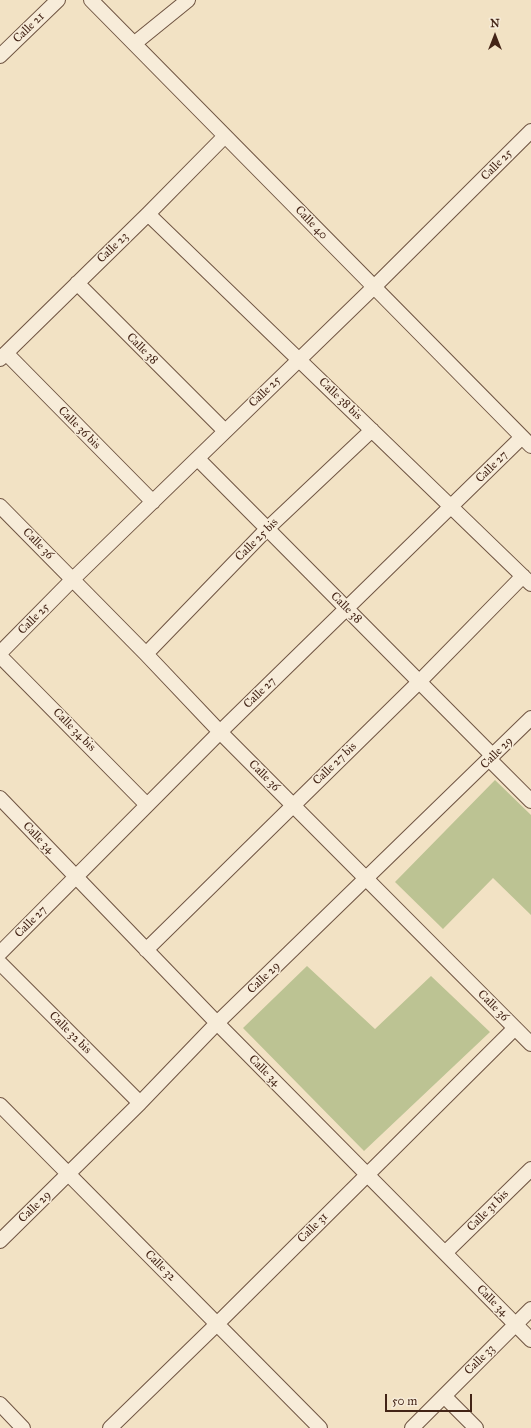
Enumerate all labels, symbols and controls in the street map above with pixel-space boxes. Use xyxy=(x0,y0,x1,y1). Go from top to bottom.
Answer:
street label: Calle 21 xyxy=(10,10,48,46)
north arrow xyxy=(475,16,515,56)
text: N xyxy=(490,17,500,30)
street label: Calle 25 xyxy=(478,146,516,184)
street label: Calle 40 xyxy=(292,203,330,243)
street label: Calle 23 xyxy=(94,230,132,266)
street label: Calle 38 xyxy=(123,330,161,368)
street label: Calle 25 xyxy=(246,373,284,411)
street label: Calle 38 bis xyxy=(315,375,365,423)
street label: Calle 36 bis xyxy=(55,404,103,452)
street label: Calle 27 xyxy=(473,448,511,486)
street label: Calle 25 bis xyxy=(233,516,281,564)
street label: Calle 36 xyxy=(19,525,57,563)
street label: Calle 38 xyxy=(327,589,365,627)
street label: Calle 25 xyxy=(15,600,53,638)
street label: Calle 27 xyxy=(241,674,279,712)
street label: Calle 34 bis xyxy=(50,706,98,754)
street label: Calle 29 xyxy=(478,734,516,772)
street label: Calle 27 bis xyxy=(310,740,360,788)
street label: Calle 36 xyxy=(245,757,283,795)
street label: Calle 34 xyxy=(19,819,57,857)
street label: Calle 27 xyxy=(12,903,50,941)
street label: Calle 29 xyxy=(245,959,283,997)
street label: Calle 36 xyxy=(474,987,512,1025)
street label: Calle 32 bis xyxy=(46,1009,94,1057)
street label: Calle 34 xyxy=(245,1052,283,1090)
street label: Calle 31 bis xyxy=(464,1187,512,1235)
street label: Calle 29 xyxy=(16,1188,54,1226)
street label: Calle 31 xyxy=(295,1210,331,1246)
street label: Calle 32 xyxy=(141,1247,179,1285)
street label: Calle 34 xyxy=(473,1282,511,1320)
street label: Calle 33 xyxy=(462,1342,498,1378)
scale bar xyxy=(387,1386,474,1412)
text: 50 m xyxy=(392,1394,417,1408)

